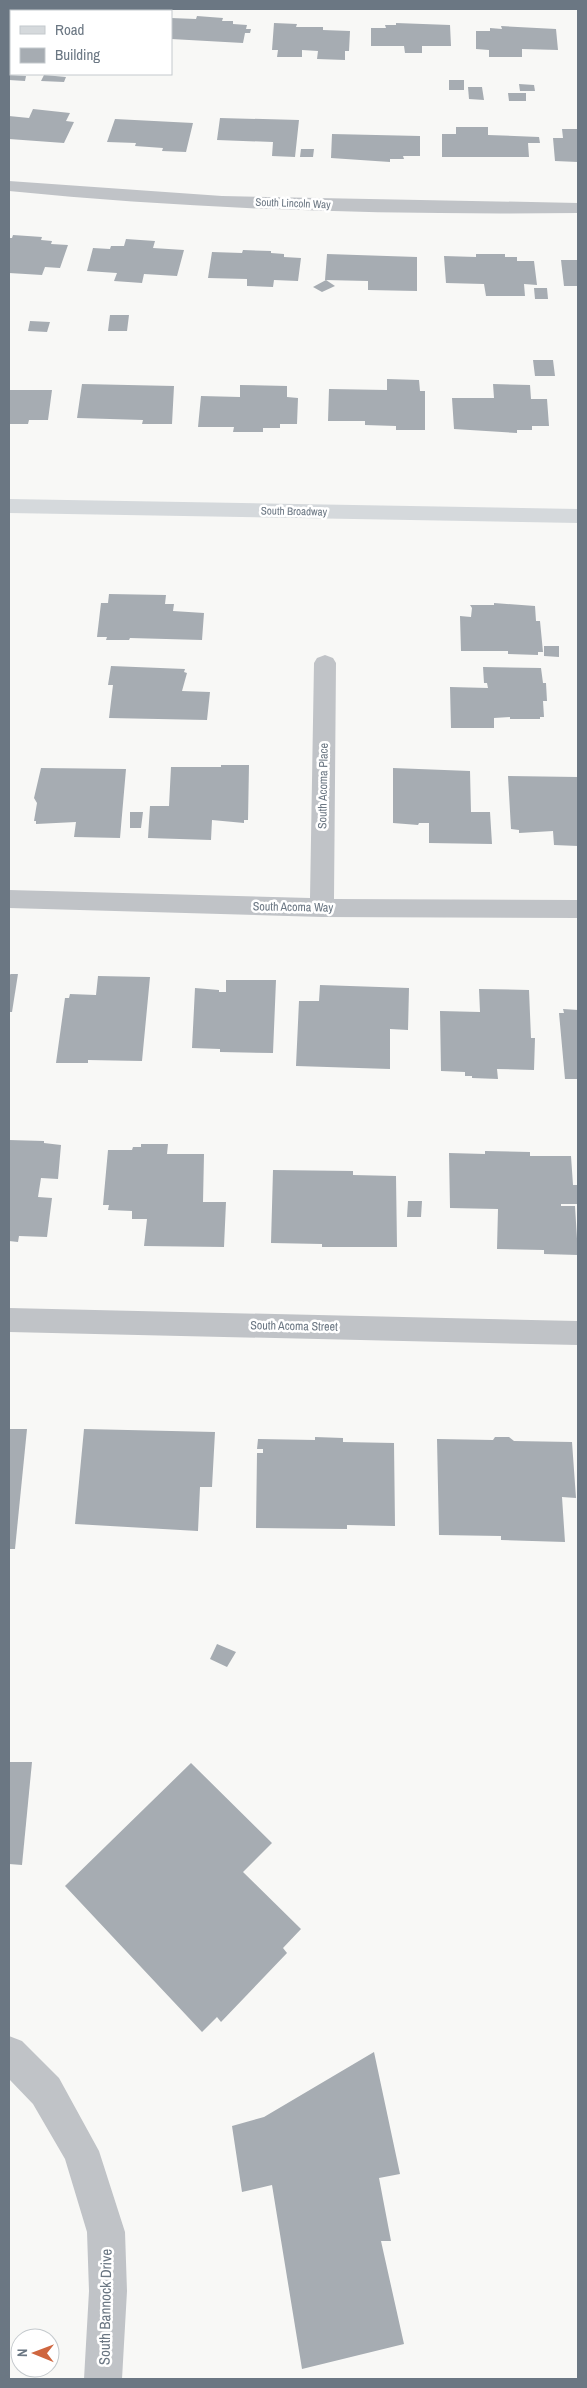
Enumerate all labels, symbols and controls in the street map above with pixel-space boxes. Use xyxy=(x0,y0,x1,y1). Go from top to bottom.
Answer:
legend xyxy=(10,10,172,75)
text: Road xyxy=(55,19,84,40)
text: Building xyxy=(55,44,100,65)
street label: South Lincoln Way xyxy=(255,195,331,211)
street label: South Broadway xyxy=(261,503,328,519)
street label: South Acoma Place xyxy=(314,743,332,829)
street label: South Acoma Way xyxy=(253,898,334,916)
street label: South Acoma Street xyxy=(250,1317,338,1335)
street label: South Bannock Drive xyxy=(93,2249,117,2365)
north arrow xyxy=(10,2328,60,2378)
text: N xyxy=(13,2348,31,2357)

